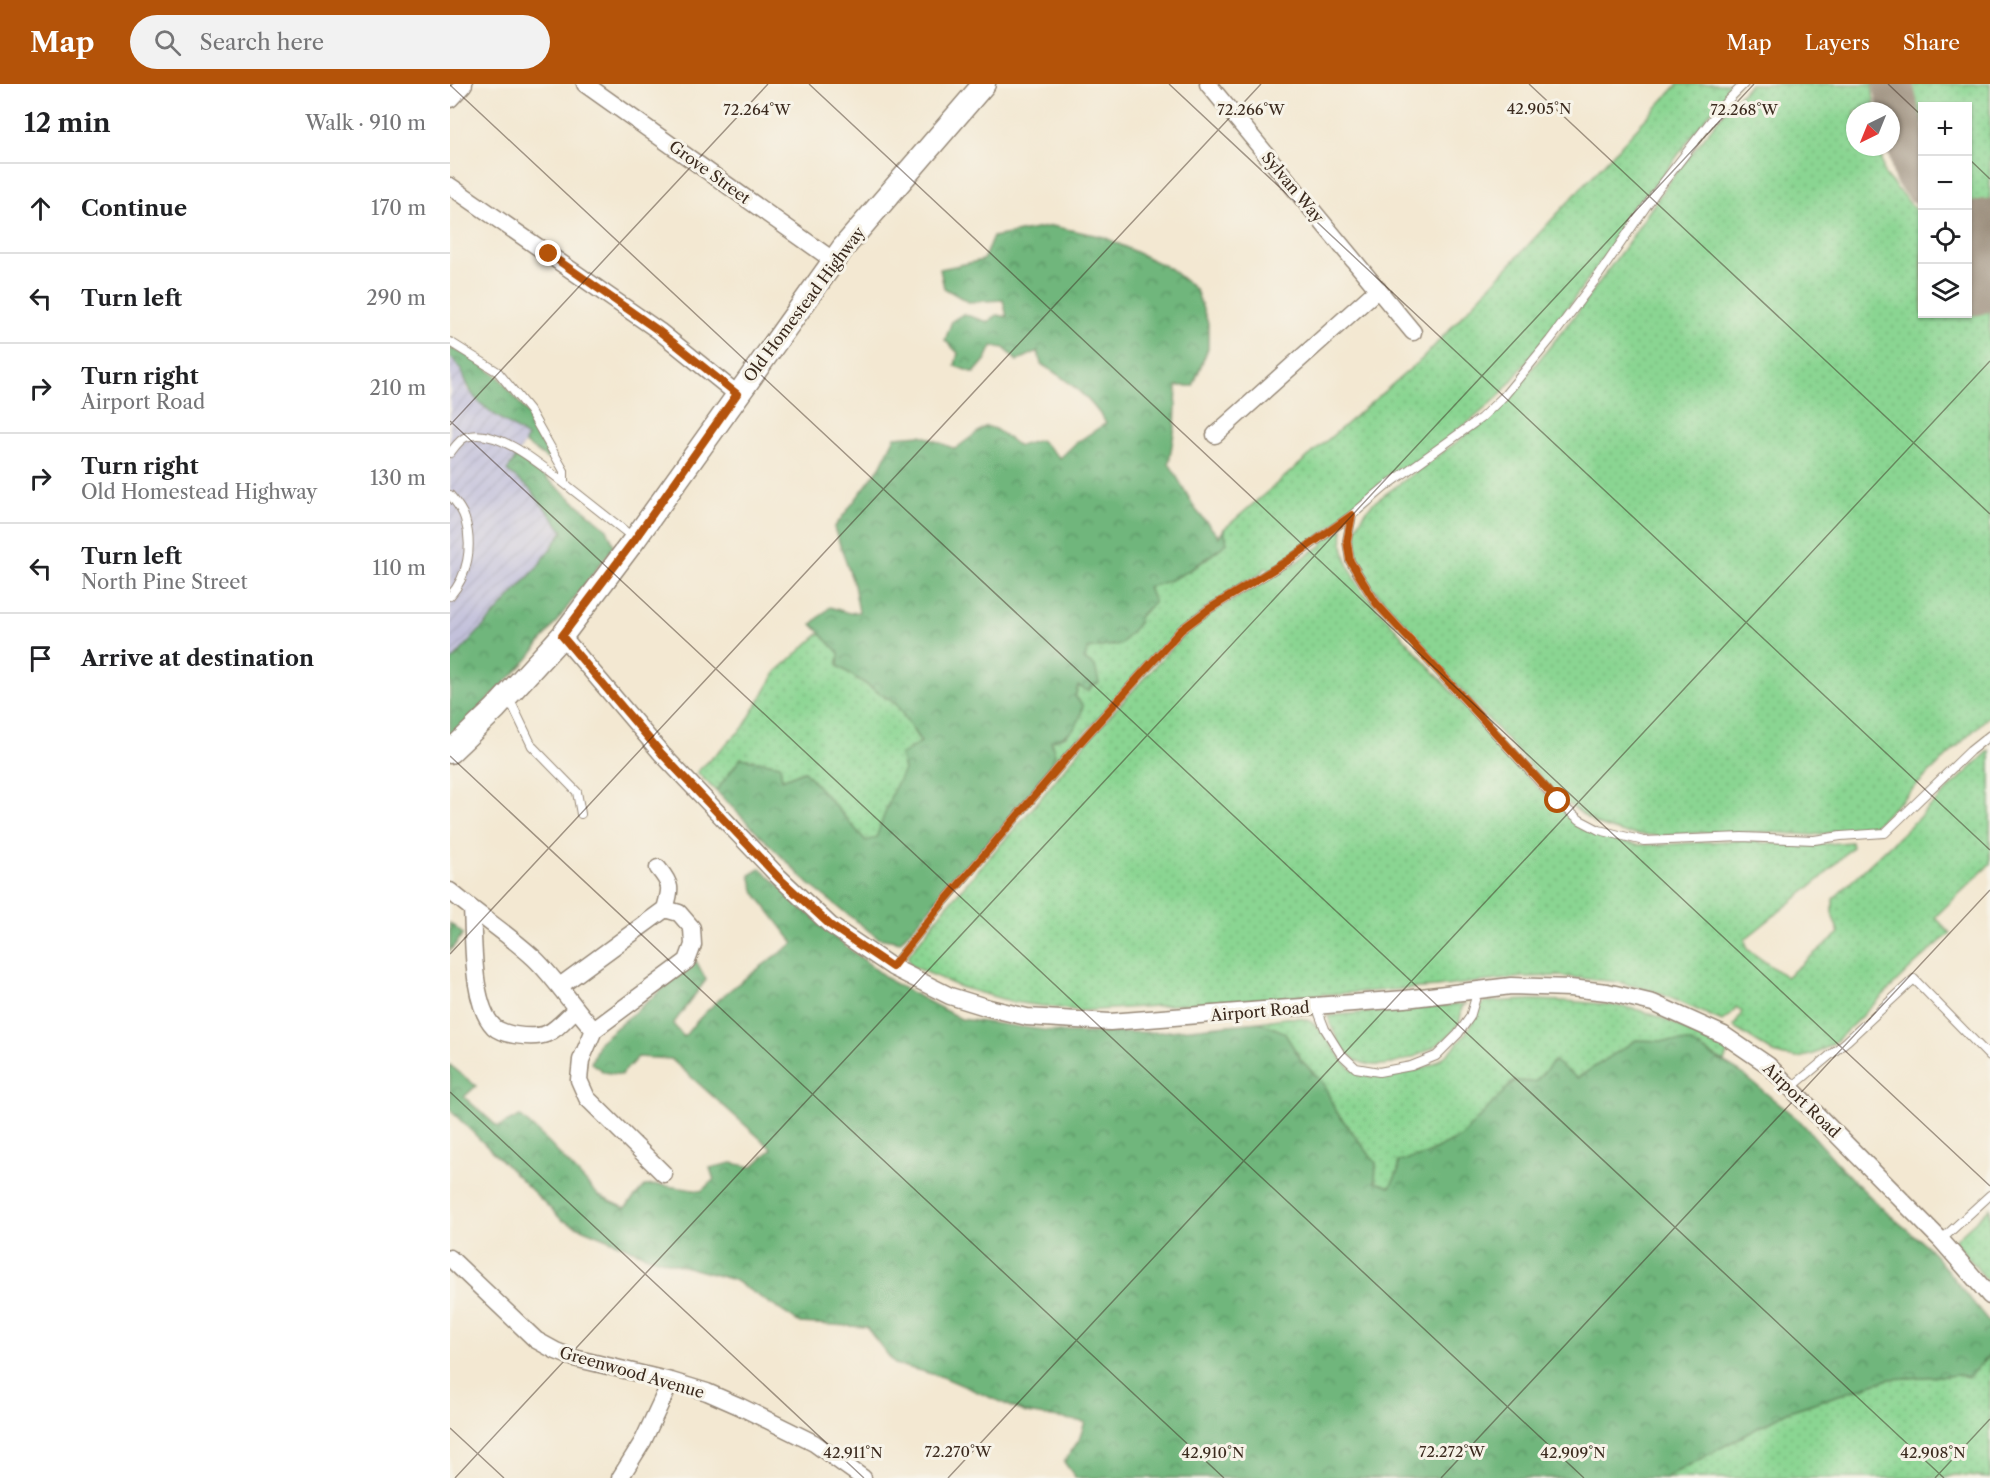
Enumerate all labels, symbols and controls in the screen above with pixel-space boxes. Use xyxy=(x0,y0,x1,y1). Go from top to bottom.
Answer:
search box xyxy=(130,15,550,69)
text: Map xyxy=(30,25,94,59)
icon: search xyxy=(151,26,184,59)
text: Search here xyxy=(199,29,324,56)
text: Map xyxy=(1727,30,1772,55)
text: Layers xyxy=(1805,30,1870,55)
text: Share xyxy=(1903,30,1960,55)
text: 42.905°N xyxy=(1507,99,1571,118)
text: 72.264°W xyxy=(723,100,791,119)
text: 72.266°W xyxy=(1217,100,1285,119)
text: 72.268°W xyxy=(1710,100,1778,119)
north arrow xyxy=(1846,102,1900,156)
map controls xyxy=(1918,102,1972,318)
button: + xyxy=(1918,102,1972,156)
text: 12 min xyxy=(24,107,111,139)
text: Walk · 910 m xyxy=(305,111,426,135)
street label: Grove Street xyxy=(665,136,755,208)
street label: Sylvan Way xyxy=(1258,148,1329,227)
button: − xyxy=(1918,156,1972,210)
icon: ahead xyxy=(24,192,57,225)
text: Continue xyxy=(81,195,187,222)
text: 170 m xyxy=(371,196,426,220)
button: locate xyxy=(1918,210,1972,264)
street label: Old Homestead Highway xyxy=(739,222,870,386)
route end xyxy=(535,240,561,266)
button: layers xyxy=(1918,264,1972,318)
icon: left xyxy=(24,282,57,315)
text: Turn left xyxy=(81,285,182,312)
text: 290 m xyxy=(366,286,426,310)
text: Turn right xyxy=(81,363,199,390)
icon: right xyxy=(24,372,57,405)
text: 210 m xyxy=(369,376,426,400)
text: Airport Road xyxy=(81,390,205,414)
text: Turn right xyxy=(81,453,199,480)
icon: right xyxy=(24,462,57,495)
text: 130 m xyxy=(370,466,426,490)
text: Old Homestead Highway xyxy=(81,480,318,504)
text: Turn left xyxy=(81,543,182,570)
icon: left xyxy=(24,552,57,585)
text: 110 m xyxy=(373,556,426,580)
text: North Pine Street xyxy=(81,570,248,594)
icon: arrive xyxy=(24,642,57,675)
text: Arrive at destination xyxy=(81,645,314,672)
route start xyxy=(1544,787,1570,813)
street label: Airport Road xyxy=(1209,997,1311,1025)
street label: Airport Road xyxy=(1759,1058,1845,1142)
street label: Greenwood Avenue xyxy=(557,1342,707,1402)
text: 72.270°W xyxy=(925,1442,992,1461)
text: 72.272°W xyxy=(1419,1442,1486,1461)
text: 42.911°N xyxy=(823,1443,883,1462)
text: 42.910°N xyxy=(1182,1443,1244,1462)
text: 42.909°N xyxy=(1540,1443,1606,1462)
text: 42.908°N xyxy=(1900,1443,1966,1462)

